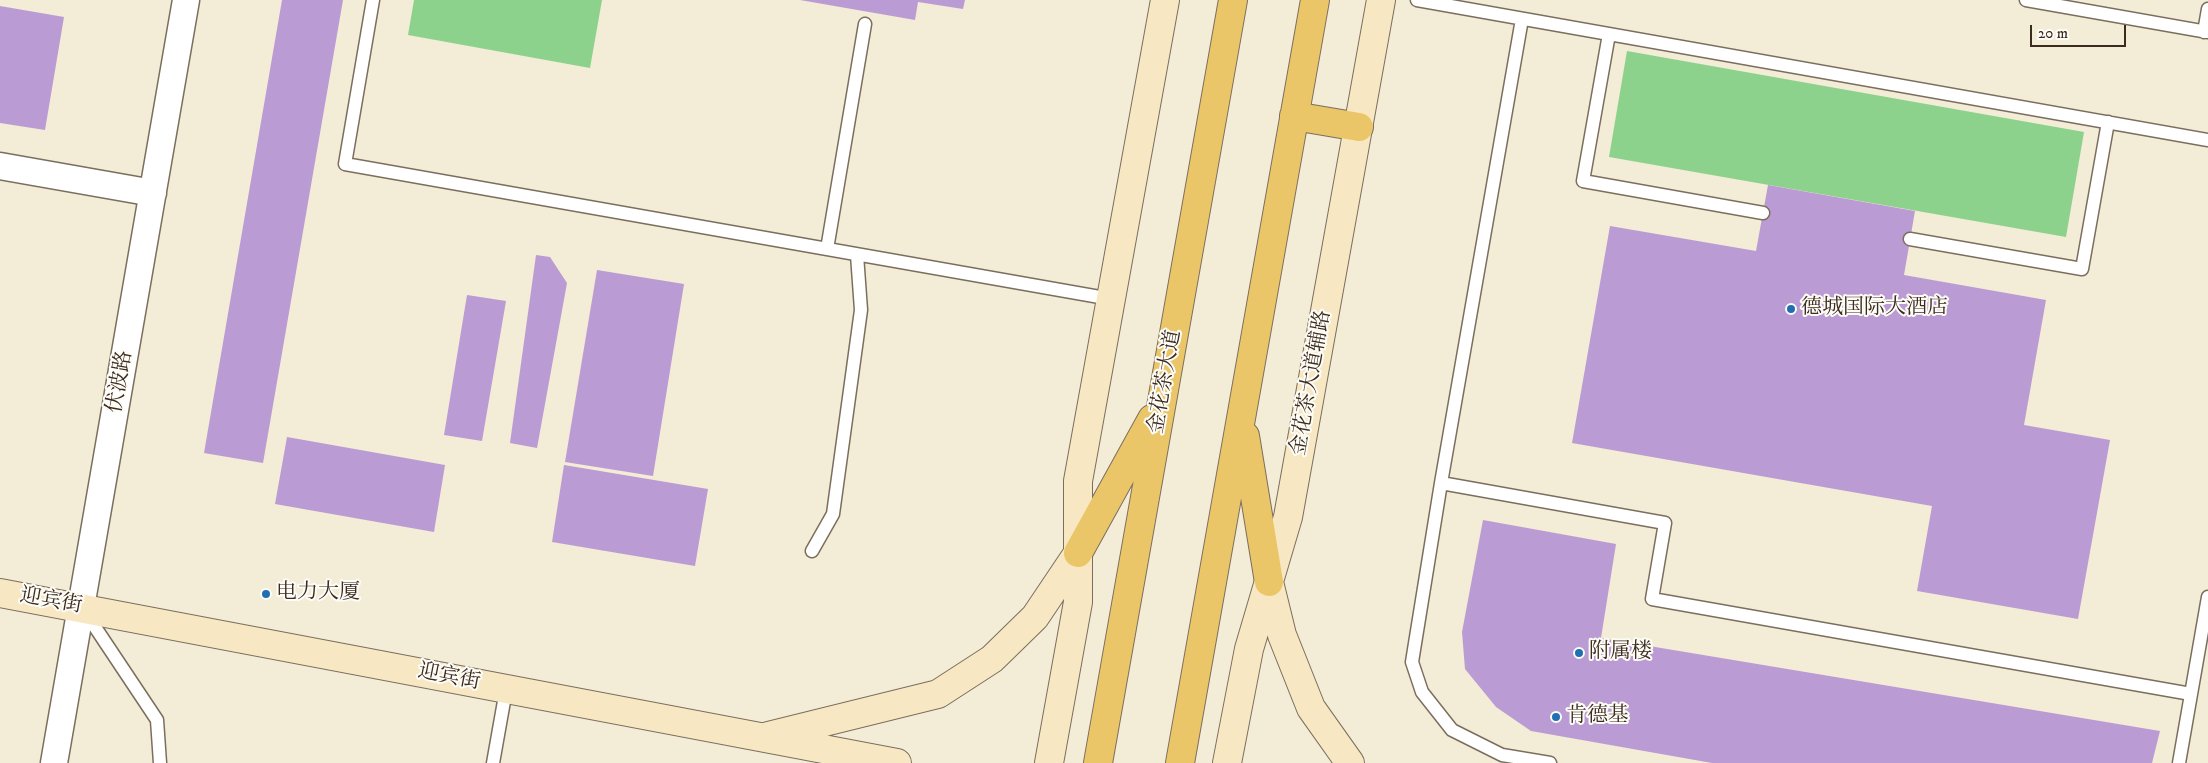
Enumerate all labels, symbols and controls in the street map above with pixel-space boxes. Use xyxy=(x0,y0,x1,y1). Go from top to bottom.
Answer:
scale bar xyxy=(2033,15,2129,47)
text: 20 m xyxy=(2038,24,2068,43)
place label: 德城国际大酒店 xyxy=(1801,296,1948,322)
marker: 德城国际大酒店 xyxy=(1785,303,1797,315)
street label: 金花茶大道辅路 xyxy=(1287,308,1337,458)
street label: 金花茶大道 xyxy=(1144,328,1188,436)
street label: 伏波路 xyxy=(103,349,139,415)
place label: 电力大厦 xyxy=(276,581,360,607)
street label: 迎宾街 xyxy=(18,584,84,620)
marker: 电力大厦 xyxy=(260,588,272,600)
place label: 附属楼 xyxy=(1589,640,1652,666)
marker: 附属楼 xyxy=(1573,647,1585,659)
street label: 迎宾街 xyxy=(416,660,482,696)
place label: 肯德基 xyxy=(1566,704,1629,730)
marker: 肯德基 xyxy=(1550,711,1562,723)

